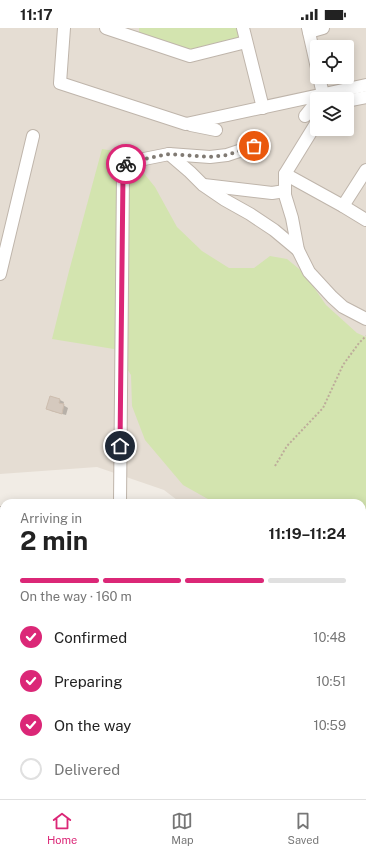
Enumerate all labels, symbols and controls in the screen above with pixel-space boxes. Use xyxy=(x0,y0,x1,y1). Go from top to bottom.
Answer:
text: 11:17 xyxy=(20,6,53,23)
map controls xyxy=(310,40,354,136)
button: locate xyxy=(310,40,354,84)
button: layers xyxy=(310,92,354,136)
pin xyxy=(237,129,271,163)
icon: bag xyxy=(243,135,265,157)
courier xyxy=(106,144,146,184)
icon: bike xyxy=(115,153,137,175)
pin xyxy=(103,429,137,463)
icon: home xyxy=(109,435,131,457)
text: Arriving in xyxy=(20,511,82,526)
text: 2 min xyxy=(20,525,88,556)
text: 11:19–11:24 xyxy=(268,525,346,542)
text: On the way · 160 m xyxy=(20,589,132,604)
icon: check xyxy=(20,626,42,648)
text: Confirmed xyxy=(54,629,127,646)
text: 10:48 xyxy=(313,630,346,645)
icon: check xyxy=(20,670,42,692)
text: Preparing xyxy=(54,673,123,690)
text: 10:51 xyxy=(316,674,346,689)
icon: check xyxy=(20,714,42,736)
text: On the way xyxy=(54,717,131,734)
text: 10:59 xyxy=(313,718,346,733)
text: Delivered xyxy=(54,761,120,778)
tab: Home xyxy=(47,810,77,846)
tab: Map xyxy=(171,810,194,846)
tab: Saved xyxy=(288,810,319,846)

